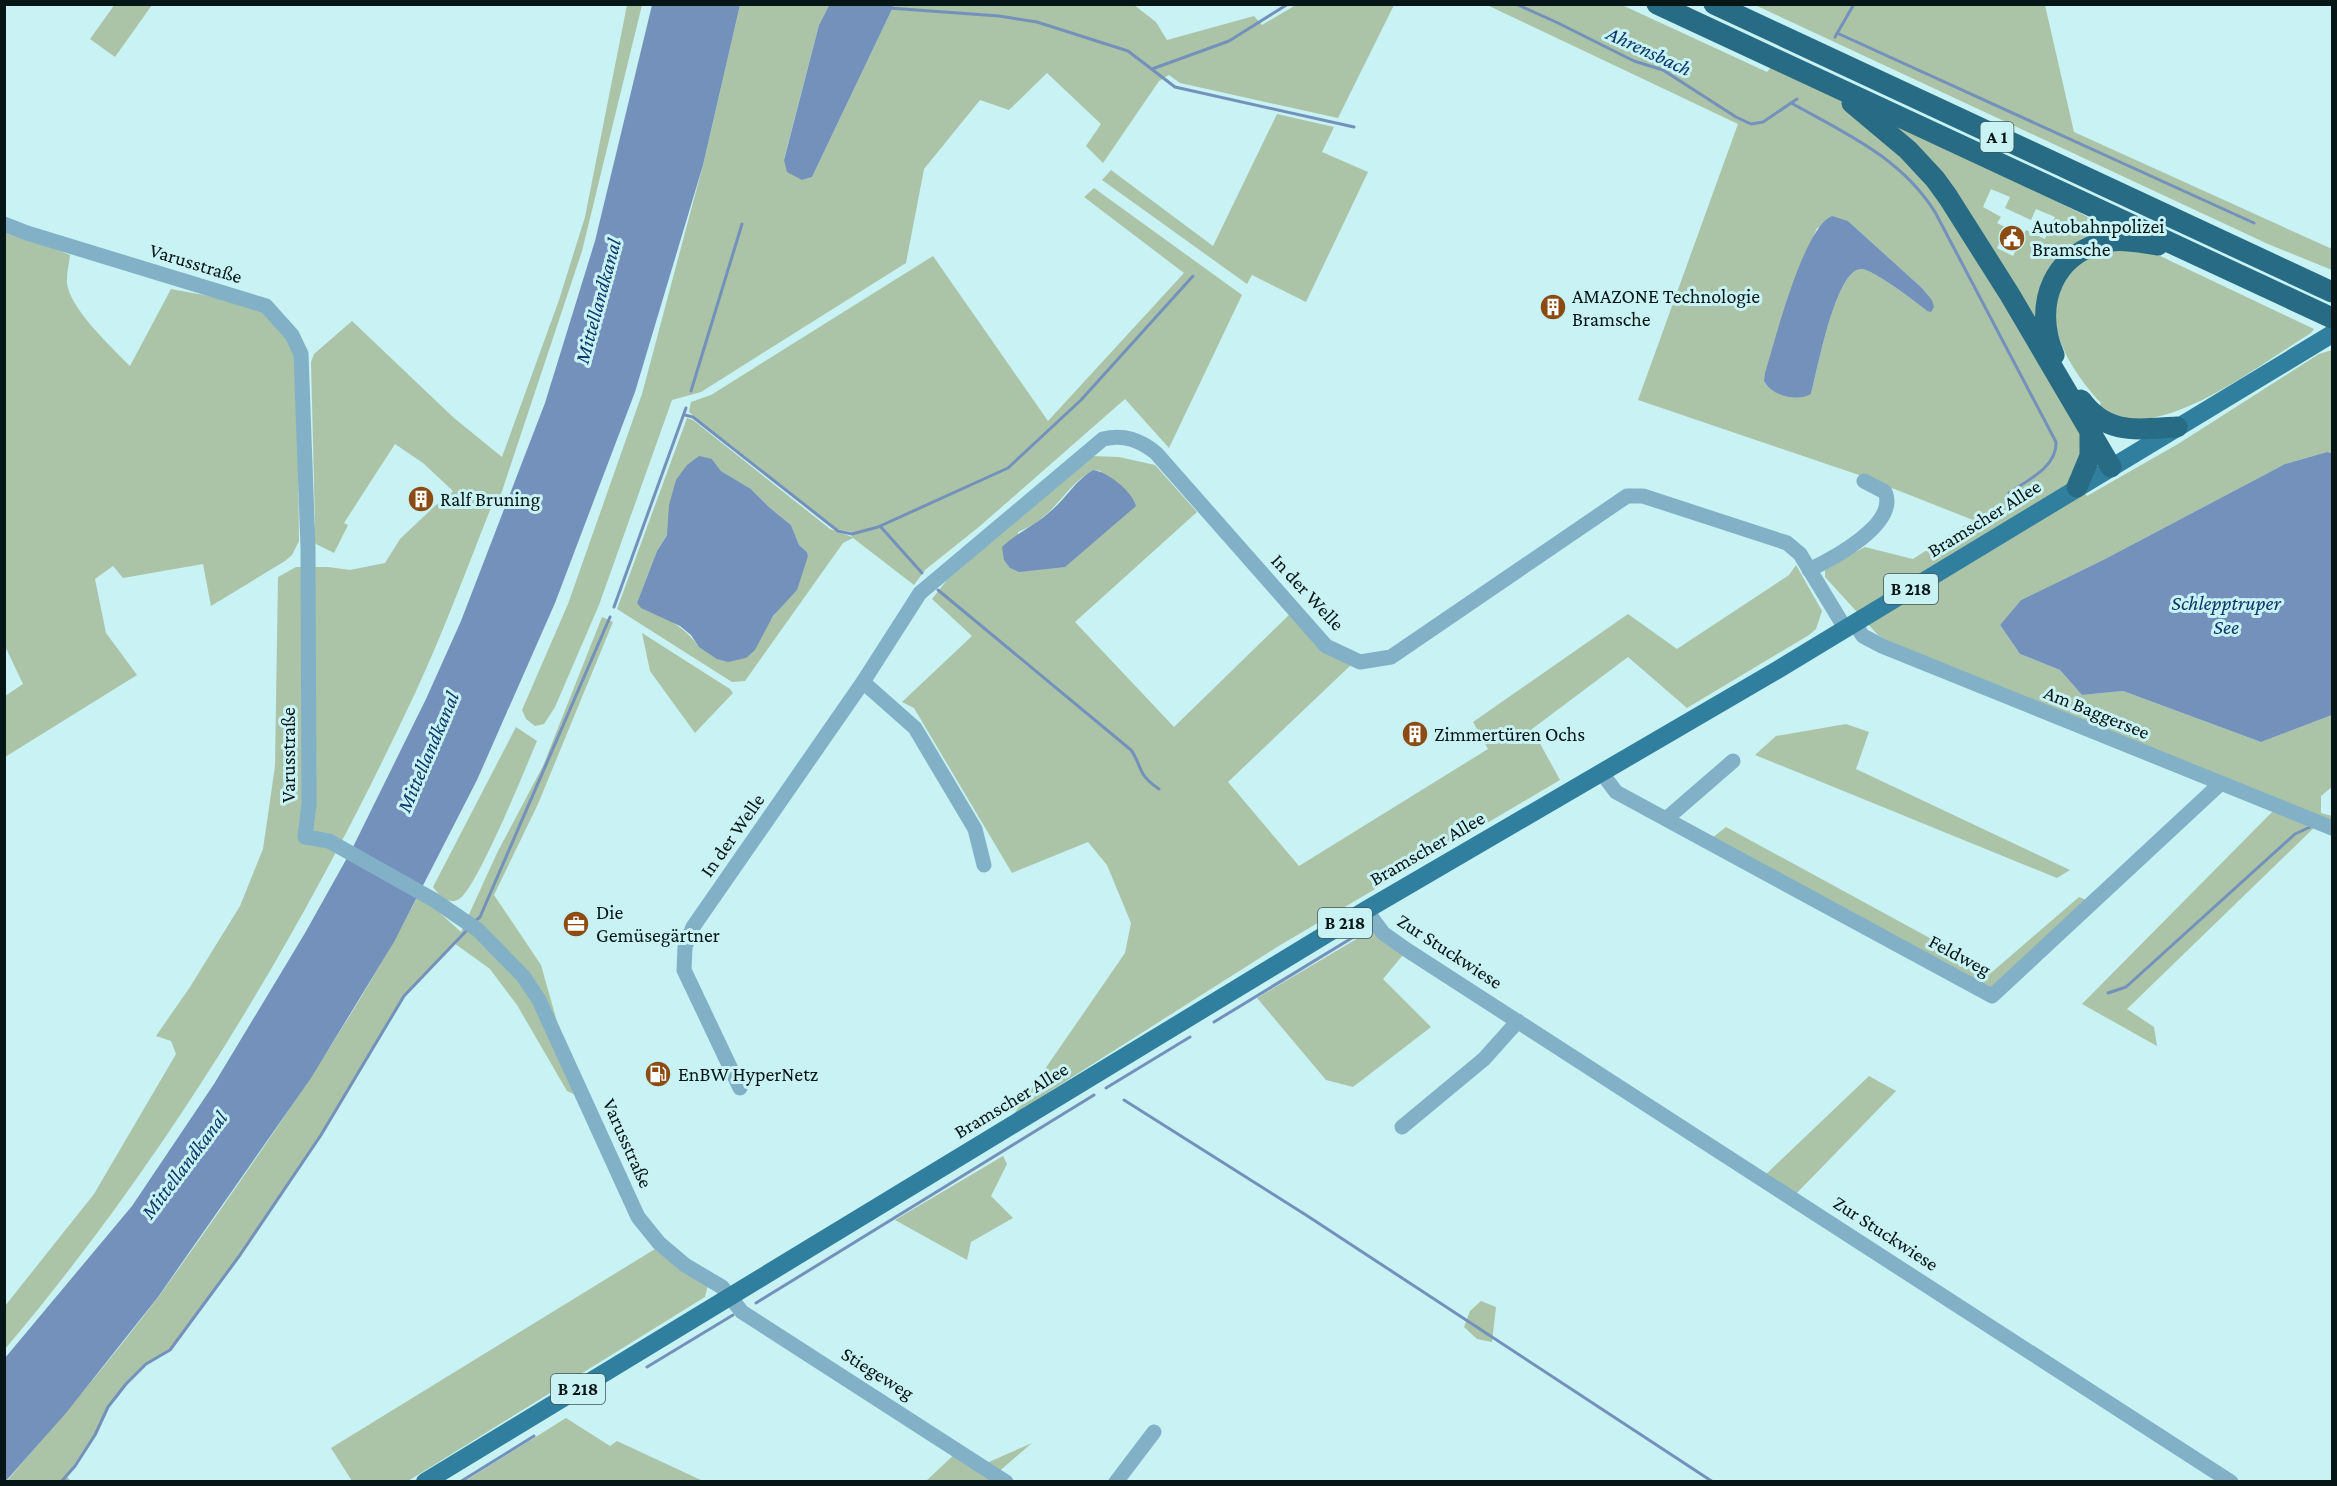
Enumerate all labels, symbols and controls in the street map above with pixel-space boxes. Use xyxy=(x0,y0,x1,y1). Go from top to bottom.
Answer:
water label: Ahrensbach xyxy=(1602,21,1695,81)
road number: A 1 xyxy=(1980,122,2014,152)
place label: Autobahnpolizei Bramsche xyxy=(2032,215,2165,260)
public building icon: Autobahnpolizei Bramsche xyxy=(1997,223,2027,253)
water label: Mittellandkanal xyxy=(570,235,626,367)
street label: Varusstraße xyxy=(147,238,245,288)
place label: AMAZONE Technologie Bramsche xyxy=(1572,285,1760,330)
building icon: AMAZONE Technologie Bramsche xyxy=(1538,292,1568,322)
street label: Bramscher Allee xyxy=(1924,474,2045,561)
building icon: Ralf Bruning xyxy=(406,484,436,514)
place label: Ralf Bruning xyxy=(440,488,540,511)
street label: In der Welle xyxy=(1267,549,1349,635)
road number: B 218 xyxy=(1884,574,1938,604)
water label: Schlepptruper See xyxy=(2171,591,2281,639)
street label: Am Baggersee xyxy=(2041,681,2153,744)
water label: Mittellandkanal xyxy=(391,687,465,817)
street label: Varusstraße xyxy=(277,707,299,803)
building icon: Zimmertüren Ochs xyxy=(1400,719,1430,749)
place label: Zimmertüren Ochs xyxy=(1434,723,1585,745)
street label: In der Welle xyxy=(695,789,769,881)
street label: Bramscher Allee xyxy=(1366,806,1488,890)
place label: Die Gemüsegärtner xyxy=(596,901,720,947)
road number: B 218 xyxy=(1318,908,1372,938)
office icon: Die Gemüsegärtner xyxy=(561,909,591,939)
street label: Zur Stuckwiese xyxy=(1393,909,1507,993)
street label: Feldweg xyxy=(1925,930,1995,981)
street label: Bramscher Allee xyxy=(950,1057,1072,1143)
fuel station icon: EnBW HyperNetz xyxy=(643,1059,673,1089)
place label: EnBW HyperNetz xyxy=(678,1063,818,1086)
street label: Varusstraße xyxy=(598,1095,658,1191)
water label: Mittellandkanal xyxy=(135,1106,233,1224)
street label: Zur Stuckwiese xyxy=(1829,1191,1943,1275)
street label: Stiegeweg xyxy=(837,1342,919,1405)
road number: B 218 xyxy=(551,1374,605,1404)

